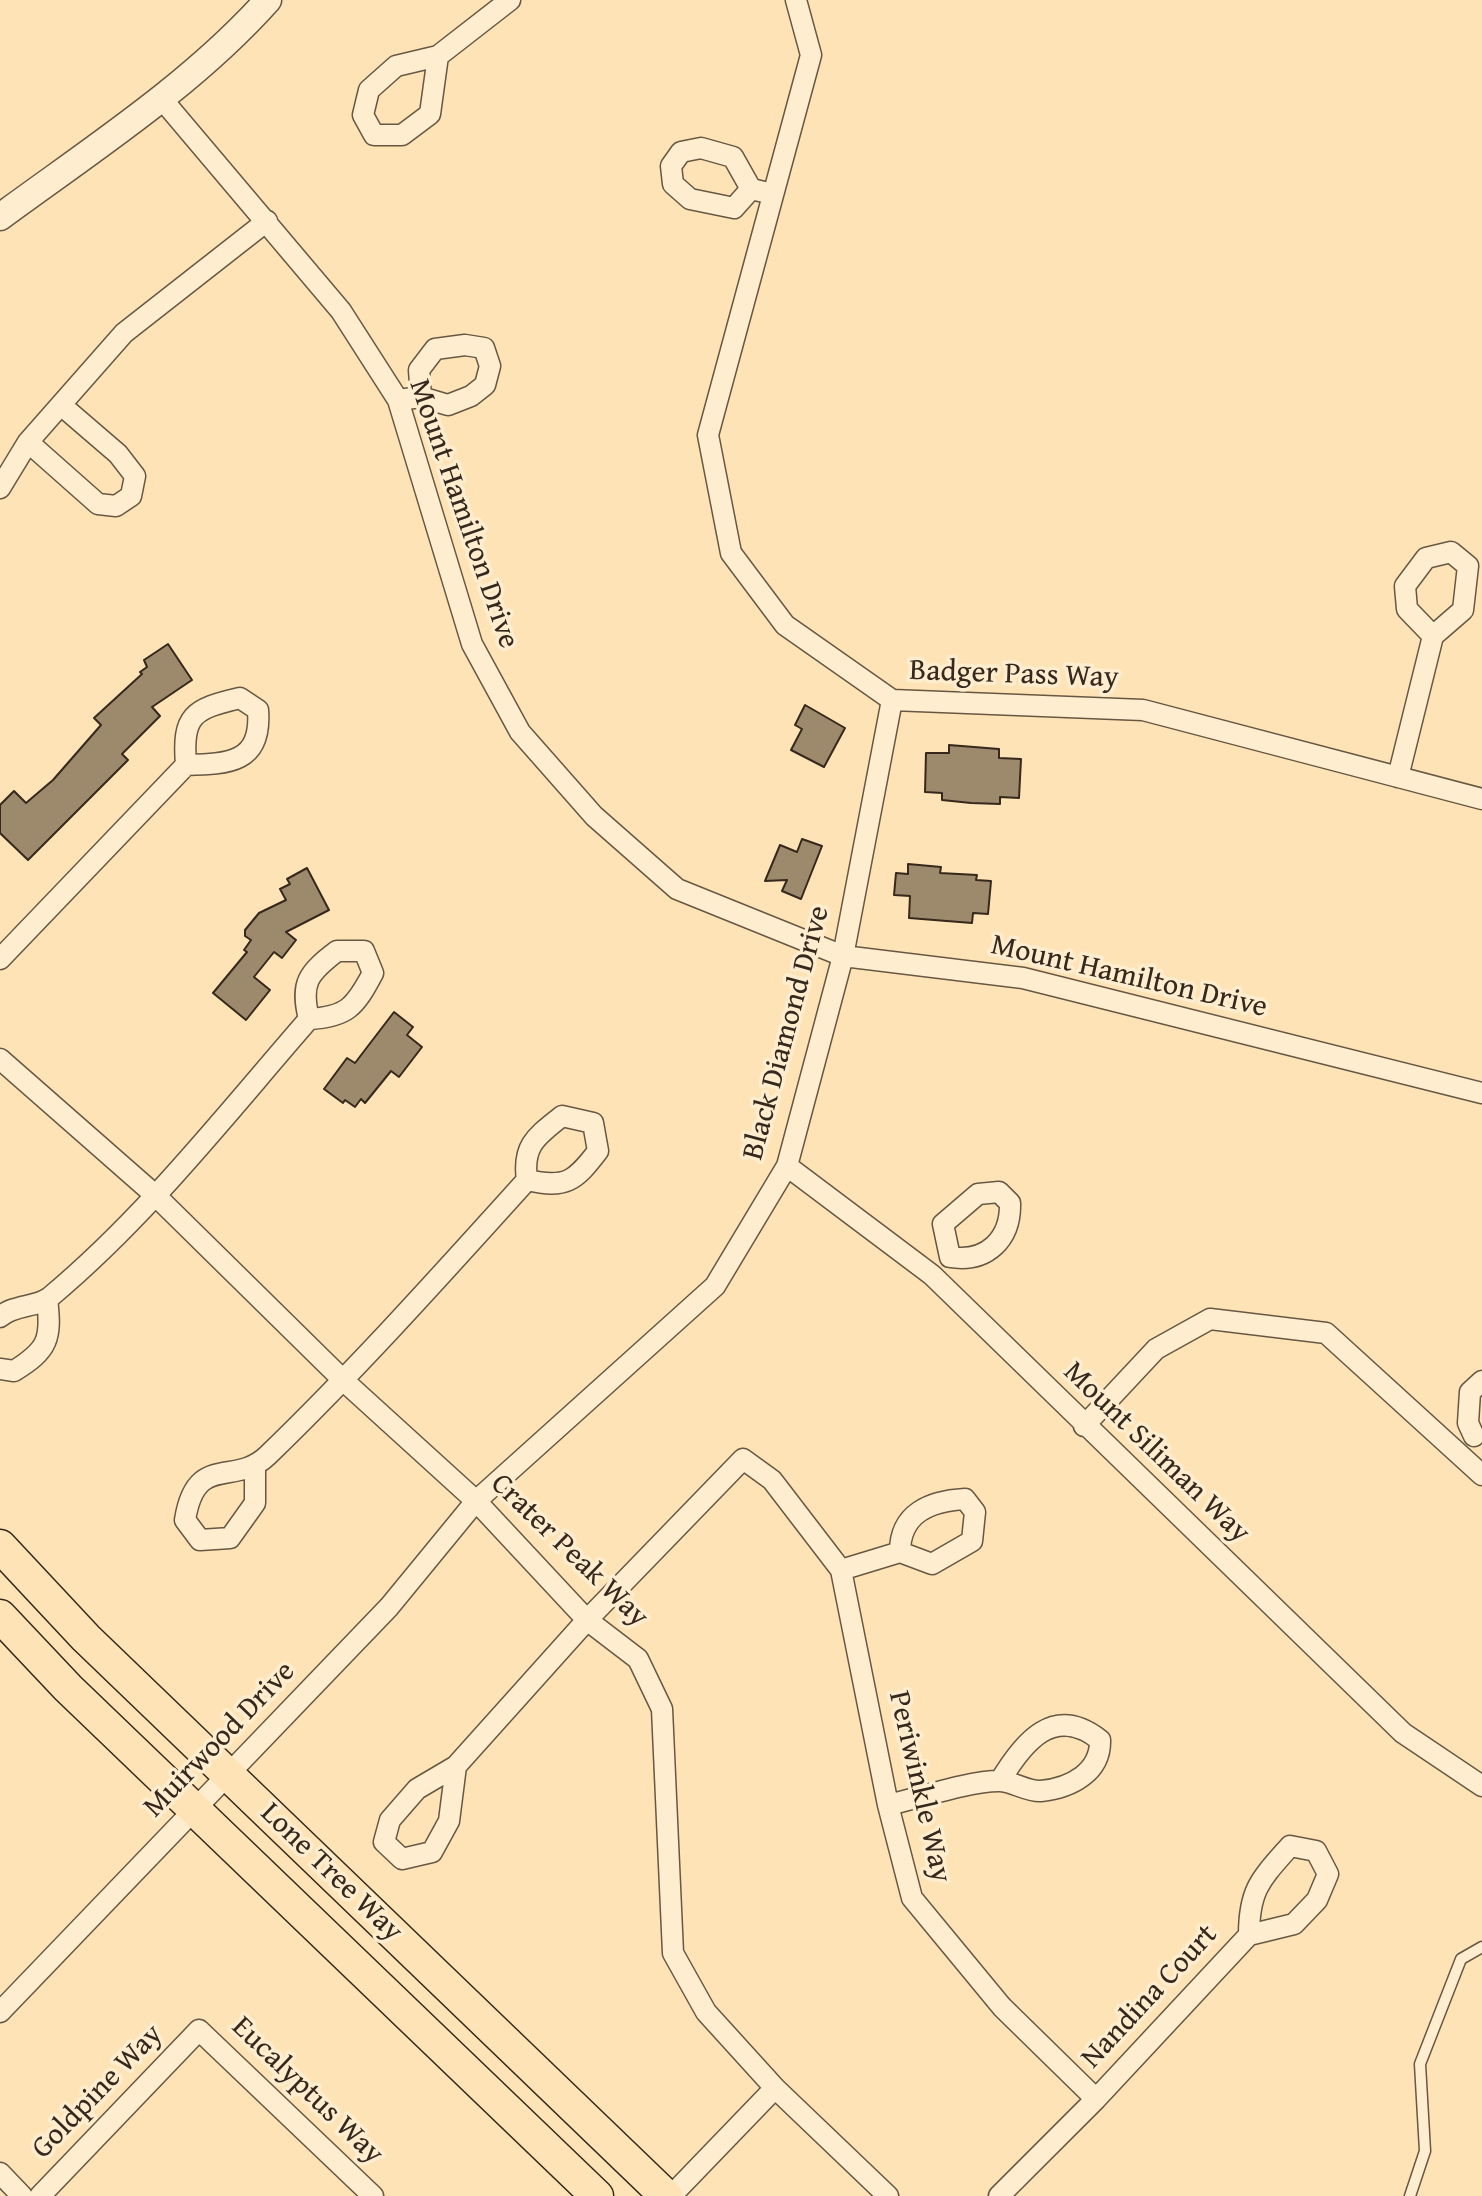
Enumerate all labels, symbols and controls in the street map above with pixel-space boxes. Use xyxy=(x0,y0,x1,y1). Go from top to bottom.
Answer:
street label: Mount Hamilton Drive xyxy=(400,375,526,653)
street label: Badger Pass Way xyxy=(909,653,1119,697)
street label: Black Diamond Drive xyxy=(736,902,838,1164)
street label: Mount Hamilton Drive xyxy=(987,928,1271,1026)
street label: Mount Siliman Way xyxy=(1055,1355,1257,1551)
street label: Crater Peak Way xyxy=(482,1467,656,1635)
street label: Muirwood Drive xyxy=(137,1654,303,1826)
street label: Periwinkle Way xyxy=(879,1688,959,1886)
street label: Lone Tree Way xyxy=(252,1796,410,1950)
street label: Nandina Court xyxy=(1074,1918,1226,2076)
street label: Eucalyptus Way xyxy=(224,2010,390,2172)
street label: Goldpine Way xyxy=(25,2017,171,2167)

